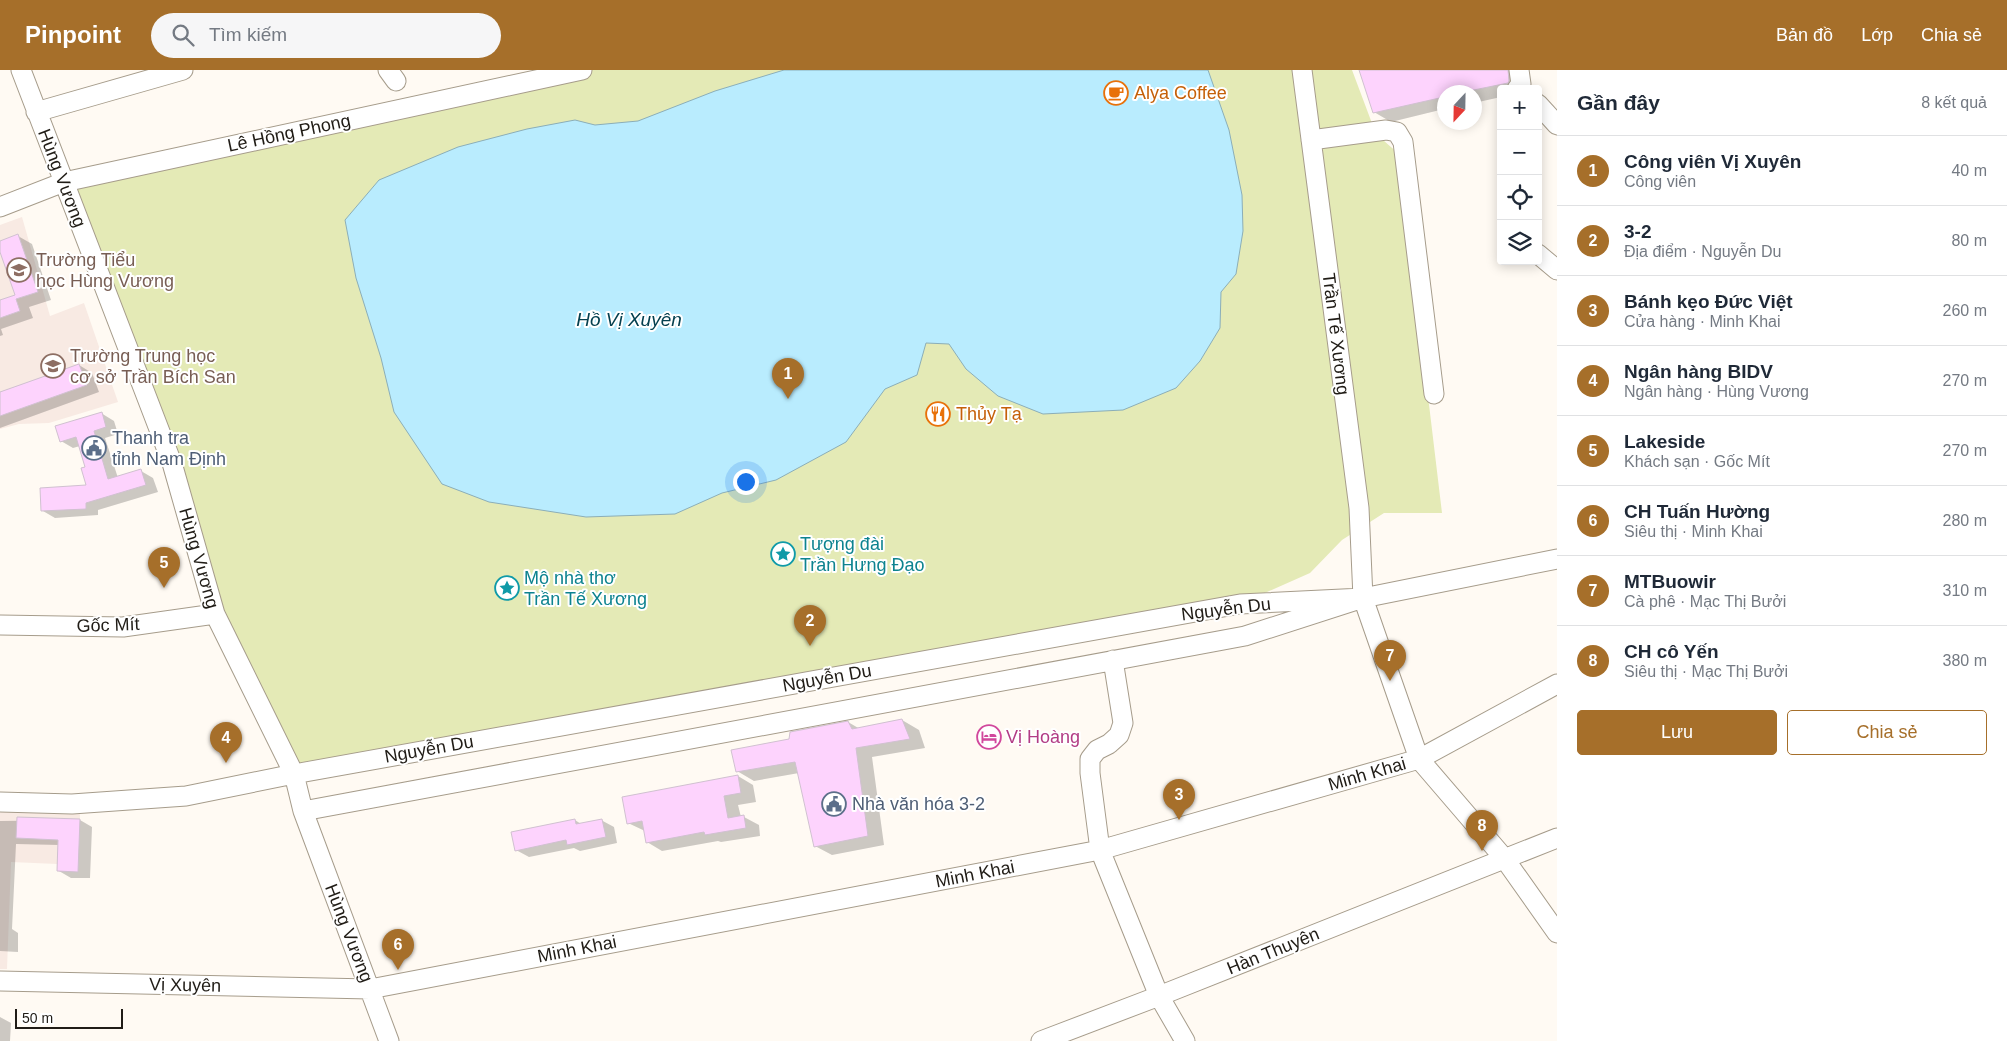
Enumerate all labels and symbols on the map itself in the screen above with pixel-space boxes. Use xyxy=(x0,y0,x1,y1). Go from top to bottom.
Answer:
cafe icon: Alya Coffee xyxy=(1103,80,1129,106)
place label: Alya Coffee xyxy=(1134,83,1227,103)
north arrow xyxy=(1437,85,1482,130)
street label: Lê Hồng Phong xyxy=(226,110,352,156)
street label: Hùng Vương xyxy=(34,126,90,230)
place label: Trường Tiểu học Hùng Vương xyxy=(36,250,174,291)
school or university icon: Trường Tiểu học Hùng Vương xyxy=(6,257,32,283)
street label: Trần Tế Xương xyxy=(1319,272,1353,396)
water label: Hồ Vị Xuyên xyxy=(576,309,682,330)
place label: Trường Trung học cơ sở Trần Bích San xyxy=(70,346,236,387)
school or university icon: Trường Trung học cơ sở Trần Bích San xyxy=(40,353,66,379)
pin: 1 xyxy=(772,358,804,399)
restaurant icon: Thủy Tạ xyxy=(925,401,951,427)
place label: Thủy Tạ xyxy=(956,404,1023,424)
place label: Thanh tra tỉnh Nam Định xyxy=(112,428,226,469)
public building icon: Thanh tra tỉnh Nam Định xyxy=(81,435,107,461)
your location xyxy=(733,469,759,495)
street label: Hùng Vương xyxy=(175,505,223,611)
place label: Tượng đài Trần Hưng Đạo xyxy=(800,534,924,575)
place icon: Tượng đài Trần Hưng Đạo xyxy=(770,541,796,567)
pin: 5 xyxy=(148,547,180,588)
place label: Mộ nhà thơ Trần Tế Xương xyxy=(524,568,647,609)
place icon: Mộ nhà thơ Trần Tế Xương xyxy=(494,575,520,601)
street label: Nguyễn Du xyxy=(1180,593,1272,624)
pin: 2 xyxy=(794,605,826,646)
street label: Gốc Mít xyxy=(76,614,140,636)
pin: 7 xyxy=(1374,640,1406,681)
street label: Nguyễn Du xyxy=(781,659,873,696)
pin: 4 xyxy=(210,722,242,763)
hotel icon: Vị Hoàng xyxy=(976,724,1002,750)
place label: Vị Hoàng xyxy=(1006,727,1080,747)
street label: Nguyễn Du xyxy=(383,730,475,767)
street label: Minh Khai xyxy=(1326,753,1408,795)
pin: 3 xyxy=(1163,779,1195,820)
public building icon: Nhà văn hóa 3-2 xyxy=(821,791,847,817)
place label: Nhà văn hóa 3-2 xyxy=(852,794,985,814)
pin: 8 xyxy=(1466,810,1498,851)
street label: Minh Khai xyxy=(934,857,1016,891)
street label: Hùng Vương xyxy=(321,881,377,985)
street label: Hàn Thuyên xyxy=(1224,923,1322,979)
pin: 6 xyxy=(382,929,414,970)
street label: Minh Khai xyxy=(536,932,618,966)
street label: Vị Xuyên xyxy=(149,974,221,996)
scale bar xyxy=(15,1006,122,1029)

